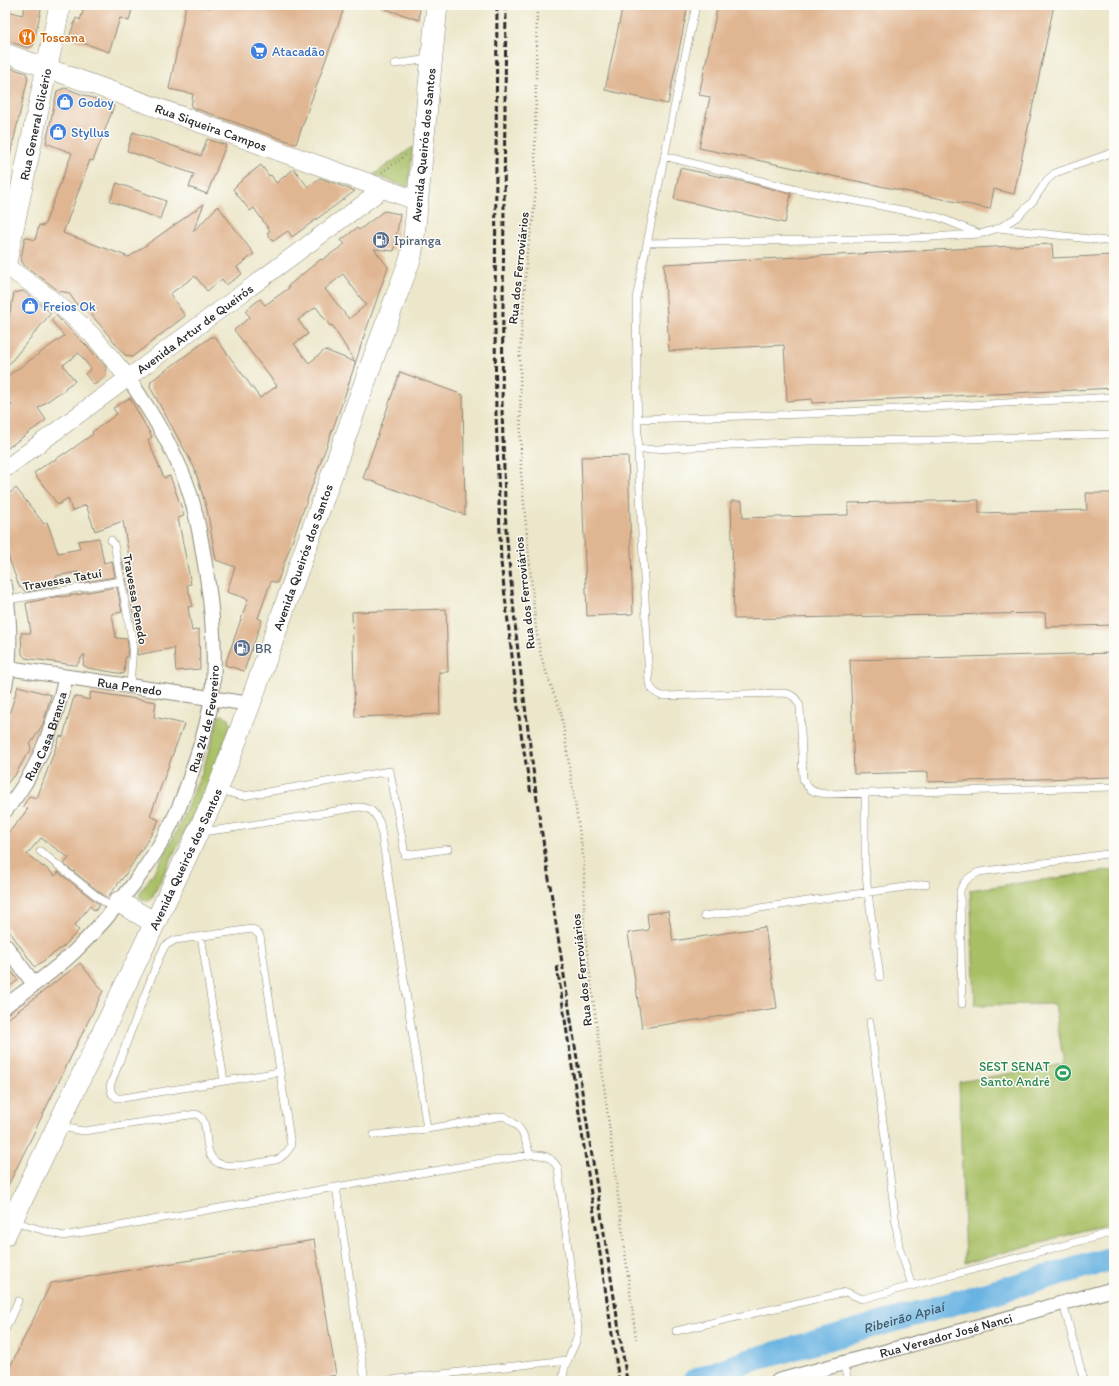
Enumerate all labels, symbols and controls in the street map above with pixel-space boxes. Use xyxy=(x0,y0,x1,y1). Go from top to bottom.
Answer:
restaurant icon: Toscana xyxy=(17,27,37,47)
place label: Toscana xyxy=(40,30,85,45)
supermarket icon: Atacadão xyxy=(249,41,269,61)
place label: Atacadão xyxy=(272,44,325,59)
street label: Rua General Glicério xyxy=(16,66,55,182)
street label: Avenida Queirós dos Santos xyxy=(409,67,439,223)
shop icon: Godoy xyxy=(55,92,75,112)
place label: Godoy xyxy=(78,95,114,110)
street label: Rua Siqueira Campos xyxy=(153,100,269,154)
shop icon: Styllus xyxy=(48,122,68,142)
place label: Styllus xyxy=(71,125,110,140)
street label: Rua dos Ferroviários xyxy=(505,211,532,325)
fuel station icon: Ipiranga xyxy=(371,230,391,250)
place label: Ipiranga xyxy=(394,233,441,248)
street label: Avenida Artur de Queirós xyxy=(134,281,256,377)
shop icon: Freios Ok xyxy=(20,296,40,316)
place label: Freios Ok xyxy=(43,299,96,314)
street label: Avenida Queirós dos Santos xyxy=(270,482,336,633)
street label: Rua dos Ferroviários xyxy=(511,536,538,650)
street label: Travessa Penedo xyxy=(120,553,151,646)
street label: Travessa Tatuí xyxy=(21,565,103,594)
fuel station icon: BR xyxy=(232,638,252,658)
place label: BR xyxy=(255,641,271,656)
street label: Rua 24 de Fevereiro xyxy=(185,664,222,774)
street label: Rua Penedo xyxy=(96,674,163,699)
street label: Rua Casa Branca xyxy=(21,690,70,784)
street label: Avenida Queirós dos Santos xyxy=(146,786,225,932)
street label: Rua dos Ferroviários xyxy=(568,913,595,1027)
place label: SEST SENAT Santo André xyxy=(979,1059,1051,1089)
sports icon: SEST SENAT Santo André xyxy=(1053,1063,1073,1083)
water label: Ribeirão Apiaí xyxy=(861,1298,948,1337)
street label: Rua Vereador José Nanci xyxy=(878,1310,1014,1361)

